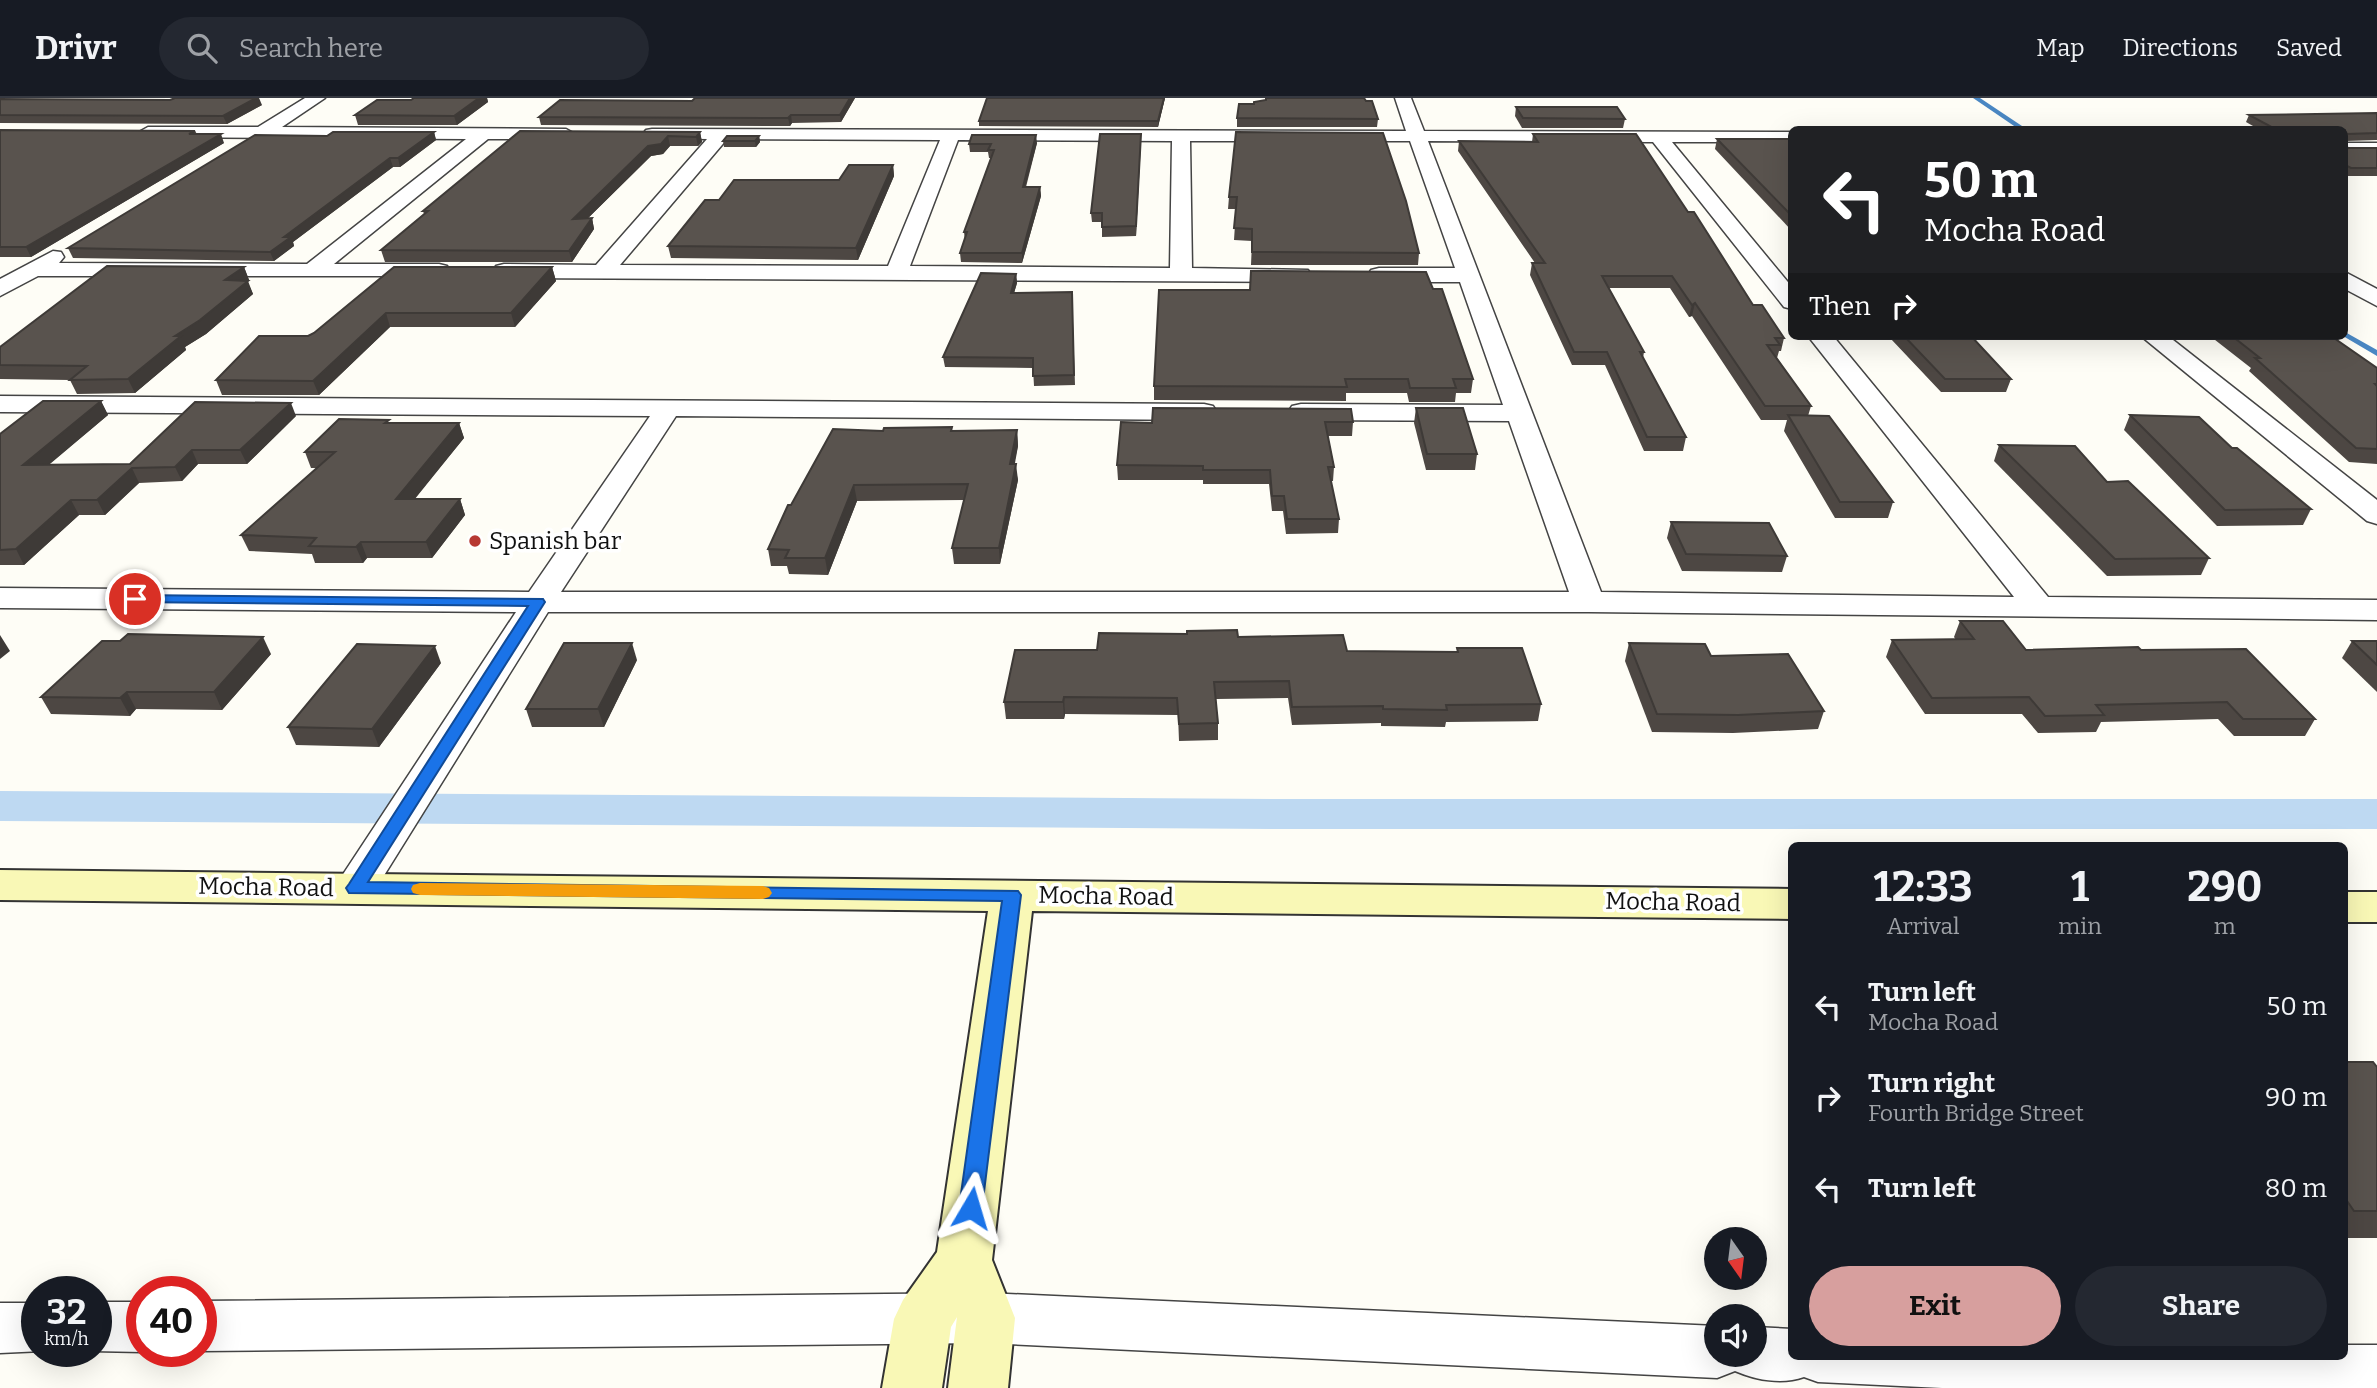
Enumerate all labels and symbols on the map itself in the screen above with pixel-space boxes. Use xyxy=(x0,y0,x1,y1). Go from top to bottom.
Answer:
place label: Spanish bar xyxy=(489,527,622,555)
marker: Spanish bar xyxy=(467,533,483,549)
pin xyxy=(105,569,165,629)
street label: Mocha Road xyxy=(198,872,334,902)
street label: Mocha Road xyxy=(1038,881,1174,911)
street label: Mocha Road xyxy=(1605,887,1741,917)
position arrow xyxy=(934,1171,1008,1245)
north arrow xyxy=(1704,1227,1768,1290)
speed limit sign: 40 xyxy=(126,1276,217,1367)

